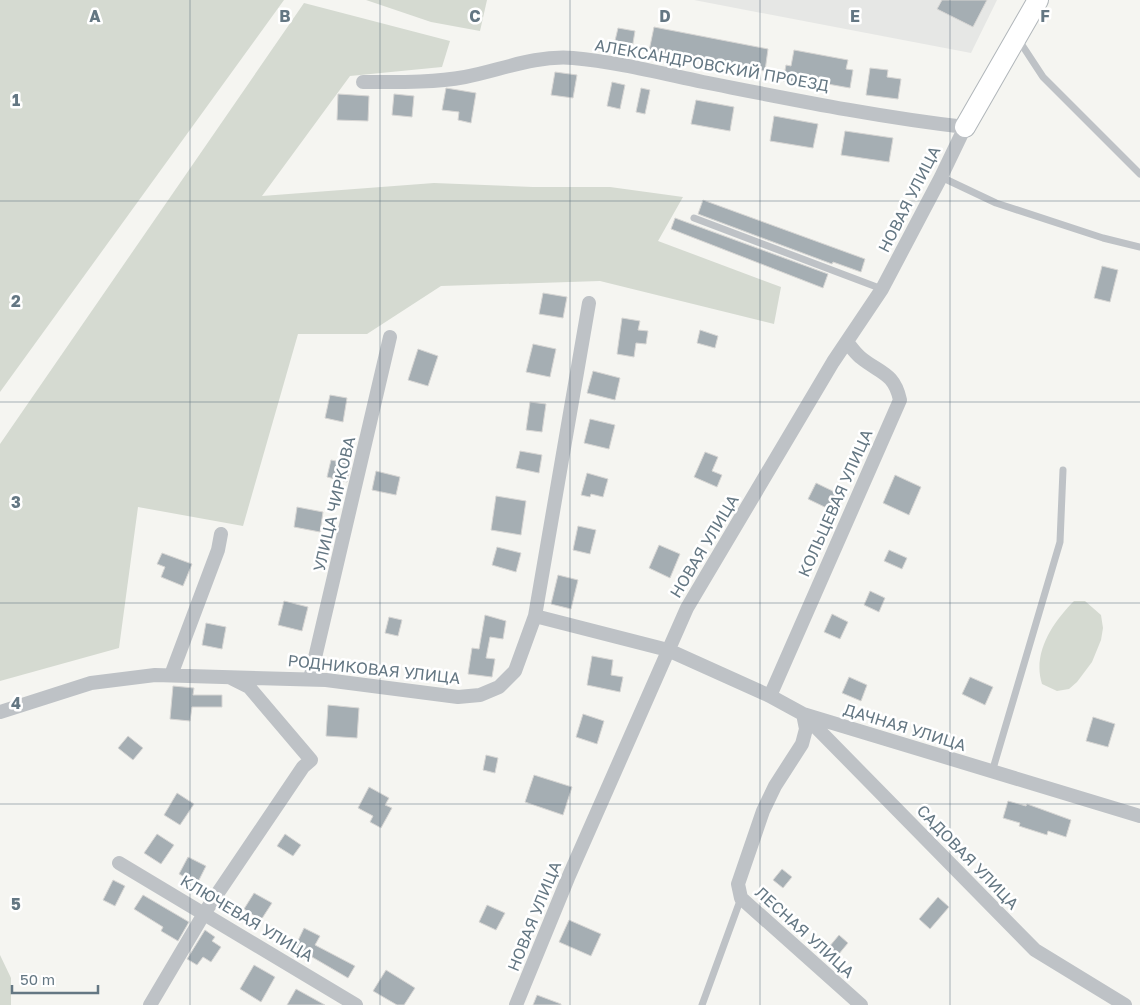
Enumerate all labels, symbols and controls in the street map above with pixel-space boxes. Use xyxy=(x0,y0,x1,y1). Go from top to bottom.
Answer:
text: A xyxy=(89,6,101,26)
text: B xyxy=(279,6,291,26)
text: C xyxy=(469,6,481,26)
text: D xyxy=(659,6,671,26)
text: E xyxy=(850,6,860,26)
text: F xyxy=(1040,6,1050,26)
street label: АЛЕКСАНДРОВСКИЙ ПРОЕЗД xyxy=(593,35,831,96)
text: 1 xyxy=(12,90,20,110)
street label: НОВАЯ УЛИЦА xyxy=(874,142,945,256)
text: 2 xyxy=(11,291,21,311)
street label: КОЛЬЦЕВАЯ УЛИЦА xyxy=(793,426,877,580)
street label: УЛИЦА ЧИРКОВА xyxy=(309,434,359,573)
street label: НОВАЯ УЛИЦА xyxy=(665,491,743,601)
text: 3 xyxy=(11,492,21,512)
street label: РОДНИКОВАЯ УЛИЦА xyxy=(287,650,462,688)
text: 4 xyxy=(11,693,21,713)
street label: ДАЧНАЯ УЛИЦА xyxy=(841,699,969,755)
street label: САДОВАЯ УЛИЦА xyxy=(913,800,1023,914)
street label: НОВАЯ УЛИЦА xyxy=(503,858,565,974)
street label: КЛЮЧЕВАЯ УЛИЦА xyxy=(177,870,317,966)
street label: ЛЕСНАЯ УЛИЦА xyxy=(751,882,859,982)
text: 5 xyxy=(11,894,21,914)
scale bar xyxy=(12,962,99,994)
text: 50 m xyxy=(20,970,55,988)

